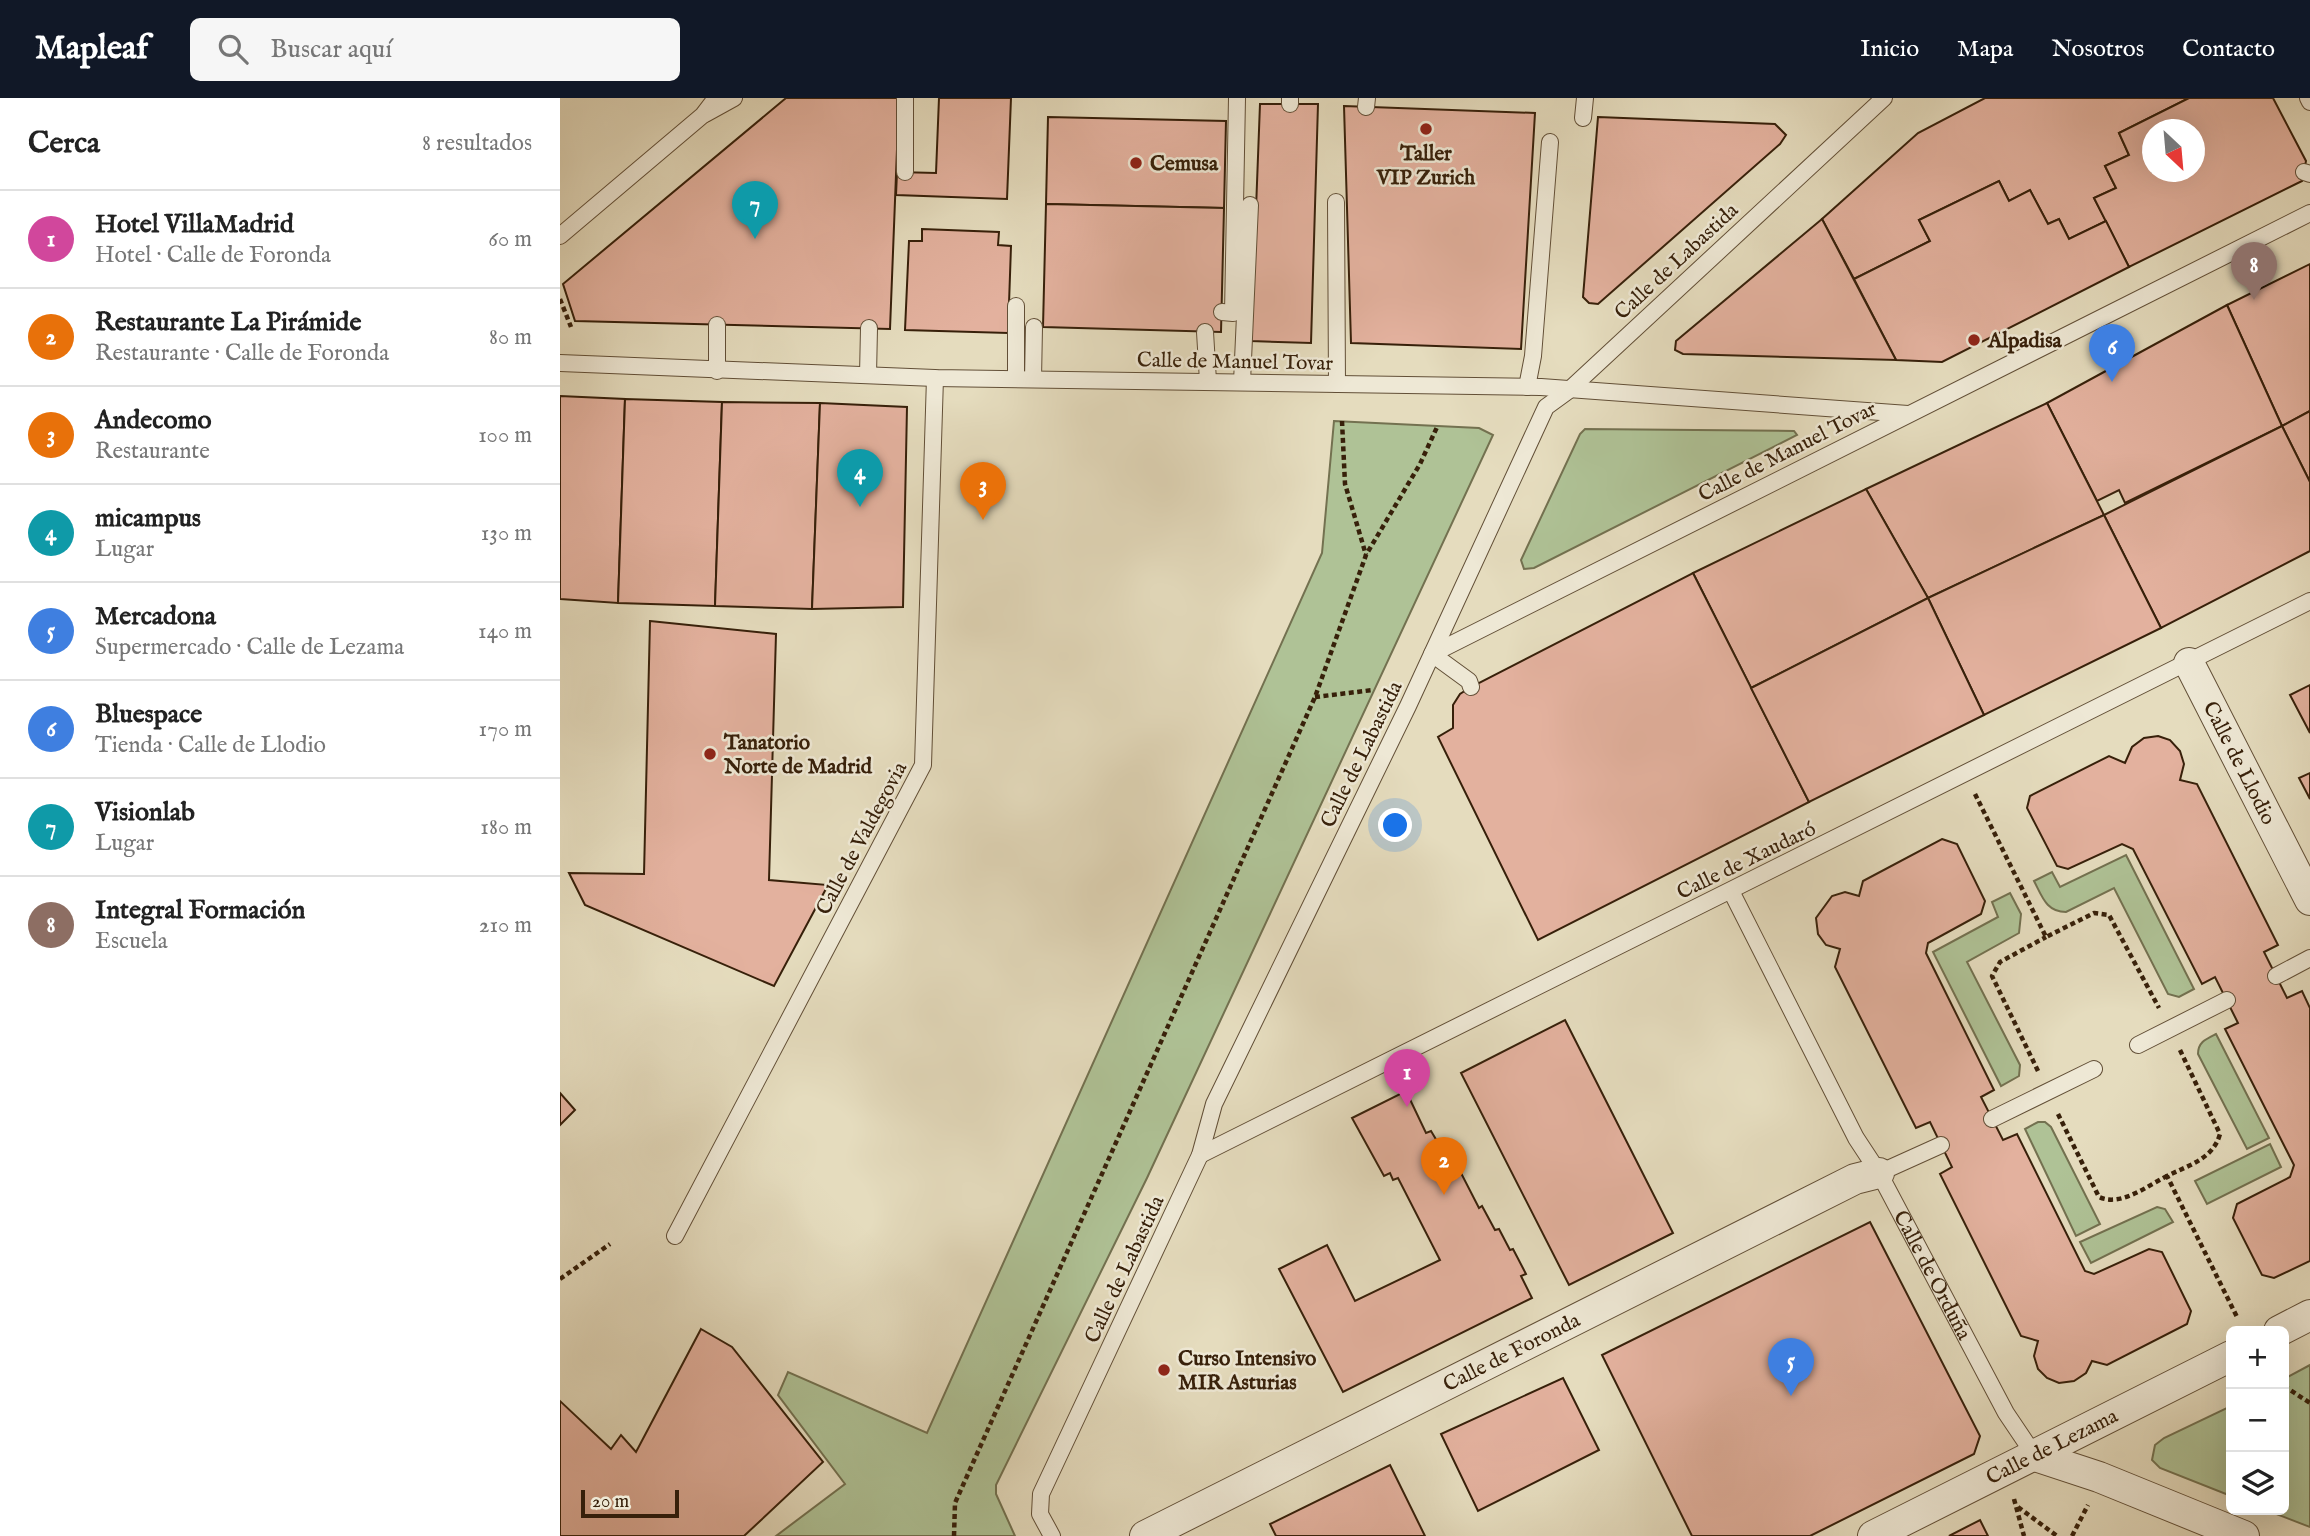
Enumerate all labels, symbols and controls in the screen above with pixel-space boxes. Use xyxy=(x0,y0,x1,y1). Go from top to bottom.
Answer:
search box xyxy=(190,18,680,81)
text: Mapleaf xyxy=(35,28,148,70)
icon: search xyxy=(214,30,252,68)
text: Buscar aquí xyxy=(270,33,392,66)
text: Inicio xyxy=(1860,34,1919,65)
text: Mapa xyxy=(1957,34,2013,65)
text: Nosotros xyxy=(2051,34,2144,65)
text: Contacto xyxy=(2182,34,2275,65)
north arrow xyxy=(2142,119,2205,182)
marker: Taller VIP Zurich xyxy=(1418,121,1434,137)
text: Cerca xyxy=(28,125,100,163)
text: 8 resultados xyxy=(422,129,532,158)
place label: Taller VIP Zurich xyxy=(1376,141,1476,192)
place label: Cemusa xyxy=(1150,151,1219,178)
marker: Cemusa xyxy=(1128,155,1144,171)
pin: 7 xyxy=(732,181,778,239)
street label: Calle de Labastida xyxy=(1609,197,1745,326)
text: Hotel VillaMadrid xyxy=(95,208,294,241)
text: 1 xyxy=(47,225,55,254)
text: 60 m xyxy=(488,225,532,254)
text: Hotel · Calle de Foronda xyxy=(95,241,331,270)
pin: 8 xyxy=(2231,242,2277,300)
text: Restaurante La Pirámide xyxy=(95,306,361,339)
text: 2 xyxy=(46,323,56,352)
text: 80 m xyxy=(489,323,532,352)
pin: 6 xyxy=(2089,324,2135,382)
place label: Alpadisa xyxy=(1987,328,2063,355)
marker: Alpadisa xyxy=(1966,332,1982,348)
text: Restaurante · Calle de Foronda xyxy=(95,339,389,368)
street label: Calle de Manuel Tovar xyxy=(1137,347,1334,378)
street label: Calle de Manuel Tovar xyxy=(1694,396,1882,509)
text: Andecomo xyxy=(95,404,211,437)
text: 3 xyxy=(47,421,55,450)
text: 100 m xyxy=(478,421,532,450)
text: Restaurante xyxy=(95,437,210,466)
pin: 4 xyxy=(837,449,883,507)
pin: 3 xyxy=(960,462,1006,520)
text: micampus xyxy=(95,502,201,535)
text: 4 xyxy=(45,519,57,548)
text: 130 m xyxy=(481,519,532,548)
text: Lugar xyxy=(95,535,154,564)
text: Mercadona xyxy=(95,600,216,633)
text: 5 xyxy=(47,617,55,646)
text: 140 m xyxy=(478,617,532,646)
text: Supermercado · Calle de Lezama xyxy=(95,633,404,662)
street label: Calle de Labastida xyxy=(1315,676,1410,832)
street label: Calle de Llodio xyxy=(2196,697,2281,830)
text: Bluespace xyxy=(95,698,202,731)
text: 6 xyxy=(46,715,56,744)
text: 170 m xyxy=(479,715,532,744)
place label: Tanatorio Norte de Madrid xyxy=(723,730,873,781)
text: Tienda · Calle de Llodio xyxy=(95,731,326,760)
marker: Tanatorio Norte de Madrid xyxy=(702,746,718,762)
street label: Calle de Valdegovia xyxy=(811,757,914,920)
text: Visionlab xyxy=(95,796,195,829)
your location xyxy=(1378,808,1412,842)
text: 7 xyxy=(46,813,56,842)
text: 180 m xyxy=(480,813,532,842)
street label: Calle de Xaudaró xyxy=(1673,816,1821,907)
text: Lugar xyxy=(95,829,154,858)
text: Integral Formación xyxy=(95,894,305,927)
text: 8 xyxy=(46,911,56,940)
text: 210 m xyxy=(479,911,532,940)
text: Escuela xyxy=(95,927,168,956)
pin: 1 xyxy=(1384,1049,1430,1107)
pin: 2 xyxy=(1421,1137,1467,1195)
street label: Calle de Labastida xyxy=(1079,1191,1172,1348)
street label: Calle de Orduña xyxy=(1886,1206,1977,1346)
street label: Calle de Foronda xyxy=(1439,1307,1586,1399)
map controls xyxy=(2226,1326,2289,1515)
button: + xyxy=(2226,1326,2289,1389)
pin: 5 xyxy=(1768,1338,1814,1396)
place label: Curso Intensivo MIR Asturias xyxy=(1178,1346,1317,1397)
marker: Curso Intensivo MIR Asturias xyxy=(1156,1362,1172,1378)
button: − xyxy=(2226,1389,2289,1452)
street label: Calle de Lezama xyxy=(1982,1403,2124,1492)
button: layers xyxy=(2226,1452,2289,1515)
scale bar xyxy=(581,1487,679,1519)
text: 20 m xyxy=(592,1490,629,1514)

